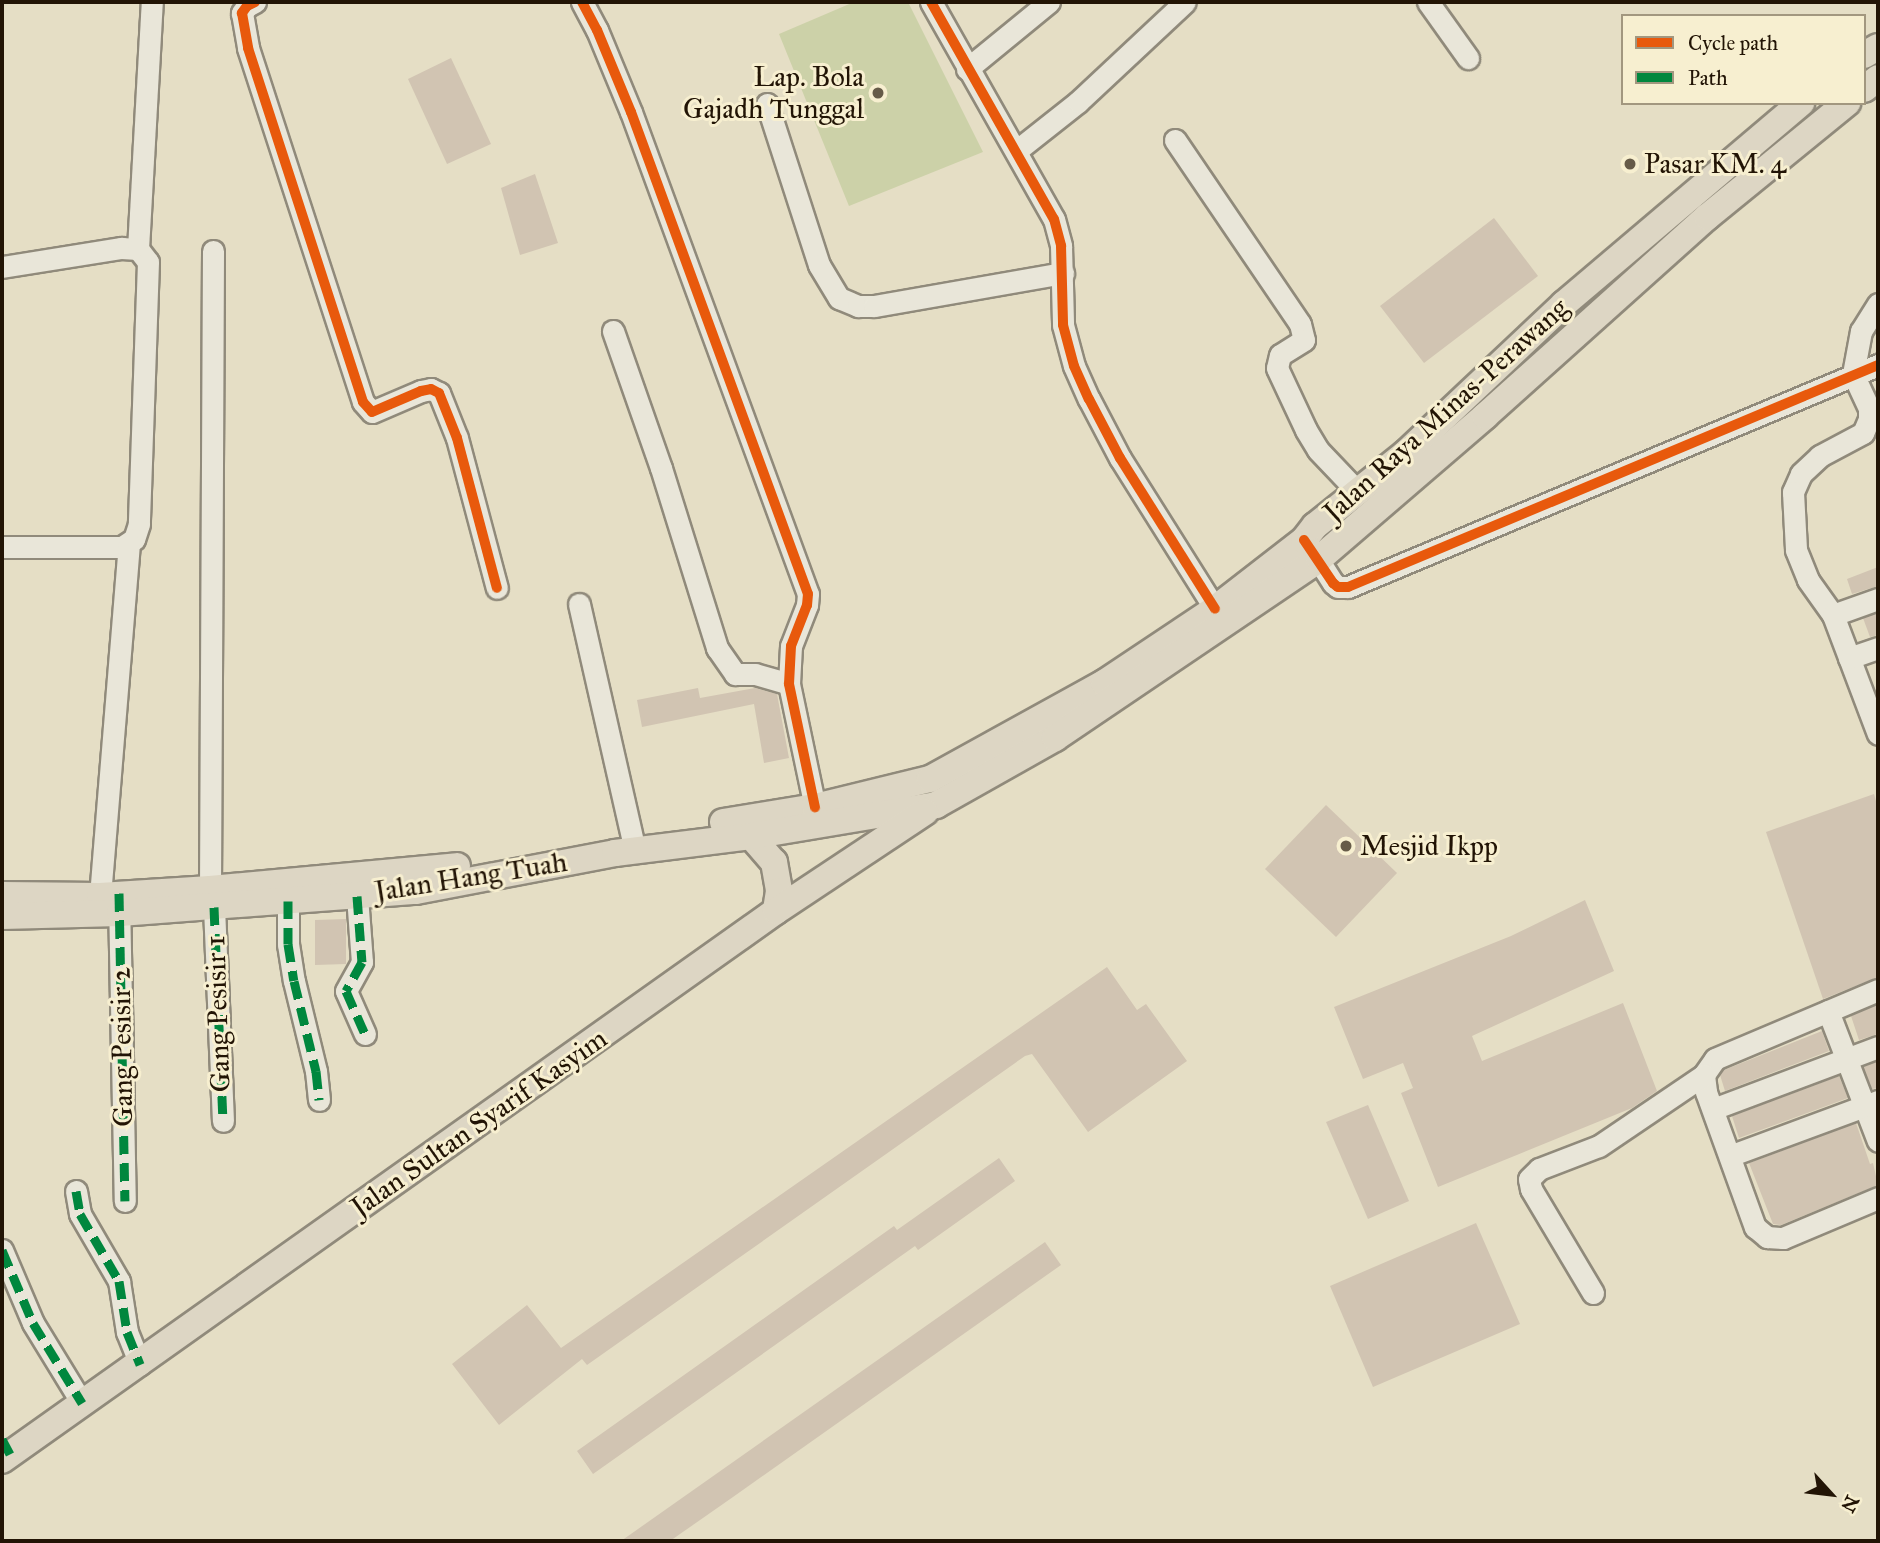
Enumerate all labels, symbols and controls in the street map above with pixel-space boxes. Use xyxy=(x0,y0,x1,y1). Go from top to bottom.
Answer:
legend xyxy=(1621,14,1866,105)
text: Cycle path xyxy=(1688,30,1778,56)
place label: Lap. Bola Gajadh Tunggal xyxy=(683,60,864,126)
text: Path xyxy=(1688,65,1728,91)
marker: Lap. Bola Gajadh Tunggal xyxy=(870,85,886,101)
place label: Pasar KM. 4 xyxy=(1644,147,1786,181)
marker: Pasar KM. 4 xyxy=(1622,156,1638,172)
street label: Jalan Raya Minas-Perawang xyxy=(1317,291,1575,529)
place label: Mesjid Ikpp xyxy=(1360,829,1498,863)
marker: Mesjid Ikpp xyxy=(1338,838,1354,854)
street label: Jalan Hang Tuah xyxy=(372,845,570,909)
street label: Gang Pesisir 1 xyxy=(198,935,238,1093)
street label: Gang Pesisir 2 xyxy=(104,967,140,1127)
street label: Jalan Sultan Syarif Kasyim xyxy=(344,1022,614,1224)
north arrow xyxy=(1796,1459,1866,1529)
text: N xyxy=(1836,1491,1864,1516)

